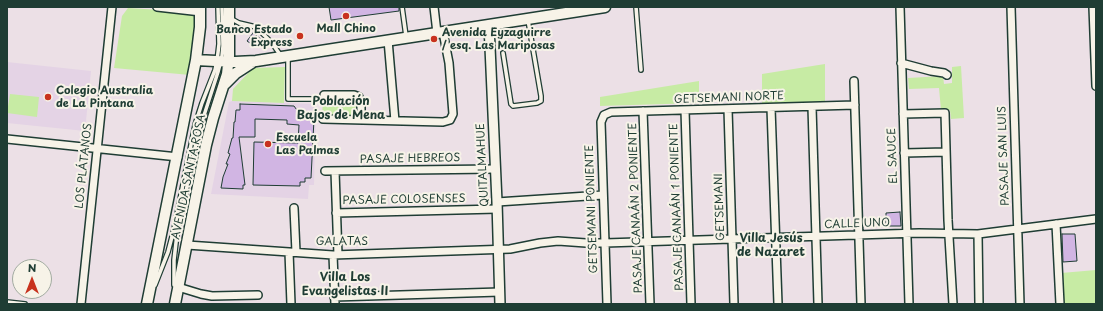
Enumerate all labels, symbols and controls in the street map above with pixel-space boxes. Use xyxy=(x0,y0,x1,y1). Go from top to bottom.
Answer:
marker: Mall Chino xyxy=(341,11,351,21)
place label: Mall Chino xyxy=(316,22,376,36)
place label: Banco Estado Express xyxy=(216,23,292,49)
place label: Avenida Eyzaguirre / esq. Las Mariposas xyxy=(442,26,555,52)
marker: Banco Estado Express xyxy=(295,31,305,41)
marker: Avenida Eyzaguirre / esq. Las Mariposas xyxy=(429,34,439,44)
place label: Colegio Australia de La Pintana xyxy=(56,84,153,110)
street label: GETSEMANI NORTE xyxy=(674,89,784,107)
marker: Colegio Australia de La Pintana xyxy=(43,92,53,102)
district label: Población Bajos de Mena xyxy=(297,95,385,123)
street label: PASAJE SAN LUIS xyxy=(996,106,1012,206)
street label: AVENIDA SANTA ROSA xyxy=(169,113,209,241)
street label: PASAJE CANAÁN 2 PONIENTE xyxy=(626,122,646,294)
street label: LOS PLÁTANOS xyxy=(73,123,95,209)
street label: QUITALMAHUE xyxy=(474,123,492,207)
street label: PASAJE CANAÁN 1 PONIENTE xyxy=(667,123,687,291)
street label: EL SAUCE xyxy=(885,128,901,184)
place label: Escuela Las Palmas xyxy=(276,131,339,157)
marker: Escuela Las Palmas xyxy=(263,139,273,149)
street label: GETSEMANI PONIENTE xyxy=(583,144,601,274)
street label: PASAJE HEBREOS xyxy=(360,152,460,166)
street label: GETSEMANI xyxy=(712,173,728,241)
street label: PASAJE COLOSENSES xyxy=(342,192,466,208)
street label: CALLE UNO xyxy=(824,216,890,232)
district label: Villa Jesús de Nazaret xyxy=(737,232,805,260)
street label: GALATAS xyxy=(316,235,368,249)
north arrow xyxy=(12,259,52,299)
text: N xyxy=(28,259,36,276)
district label: Villa Los Evangelistas II xyxy=(302,271,388,299)

